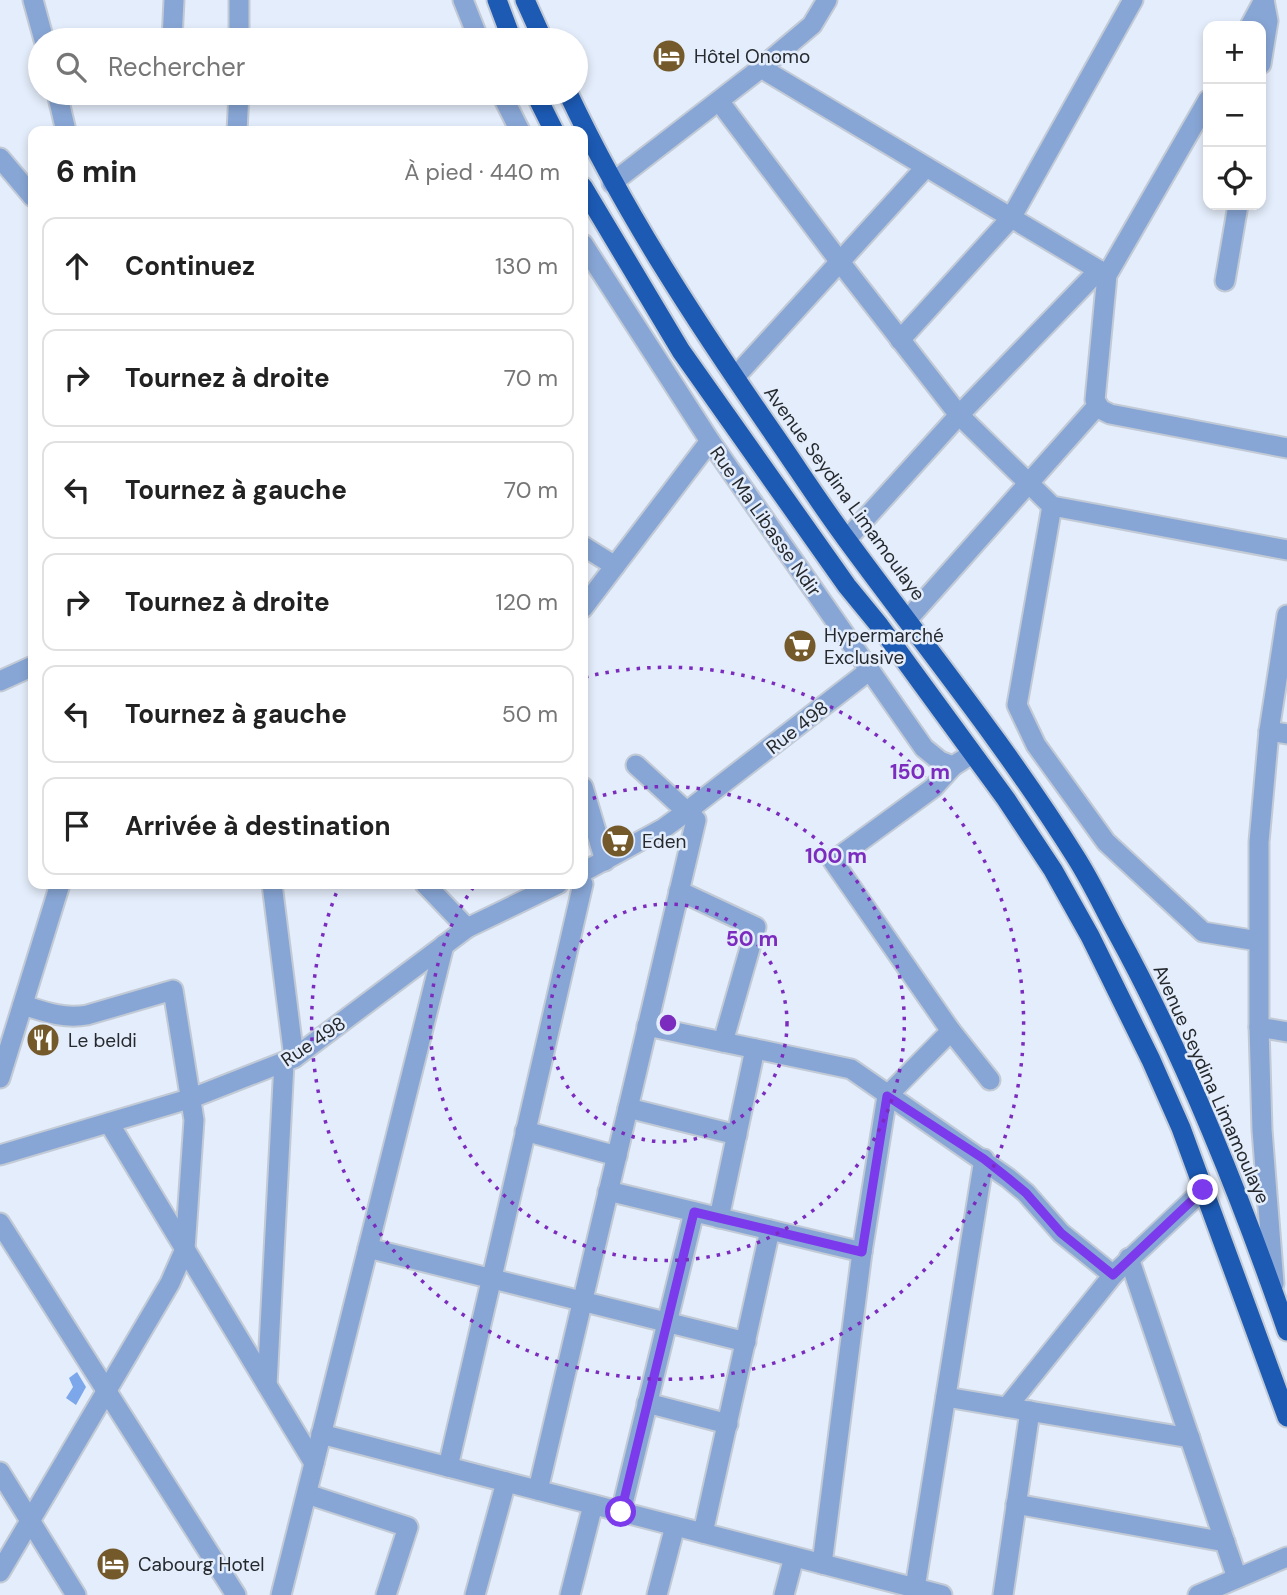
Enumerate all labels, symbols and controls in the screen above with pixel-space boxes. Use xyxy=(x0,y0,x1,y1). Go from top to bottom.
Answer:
map controls xyxy=(1203,21,1266,210)
button: + xyxy=(1203,21,1266,84)
search box xyxy=(28,28,588,105)
hotel icon: Hôtel Onomo xyxy=(650,37,688,75)
place label: Hôtel Onomo xyxy=(694,44,810,69)
icon: search xyxy=(52,48,90,86)
text: Rechercher xyxy=(108,50,245,84)
button: − xyxy=(1203,84,1266,147)
button: locate xyxy=(1203,147,1266,210)
text: 6 min xyxy=(56,152,137,191)
text: À pied · 440 m xyxy=(404,157,560,187)
icon: ahead xyxy=(58,247,96,285)
text: Continuez xyxy=(125,249,255,283)
text: 130 m xyxy=(495,251,558,281)
icon: right xyxy=(58,359,96,397)
text: Tournez à droite xyxy=(125,361,330,395)
text: 70 m xyxy=(504,363,558,393)
street label: Avenue Seydina Limamoulaye xyxy=(758,381,931,605)
street label: Rue Ma Libasse Ndir xyxy=(704,441,827,601)
icon: left xyxy=(58,471,96,509)
text: Tournez à gauche xyxy=(125,473,347,507)
text: 70 m xyxy=(504,475,558,505)
icon: right xyxy=(58,583,96,621)
text: Tournez à droite xyxy=(125,585,330,619)
text: 120 m xyxy=(495,587,558,617)
place label: Hypermarché Exclusive xyxy=(824,623,944,670)
supermarket icon: Hypermarché Exclusive xyxy=(781,627,819,665)
icon: left xyxy=(58,695,96,733)
street label: Rue 498 xyxy=(761,695,834,760)
text: Tournez à gauche xyxy=(125,697,347,731)
text: 50 m xyxy=(502,699,558,729)
text: 150 m xyxy=(890,758,950,786)
icon: arrive xyxy=(58,807,96,845)
text: Arrivée à destination xyxy=(125,809,391,843)
supermarket icon: Eden xyxy=(599,822,637,860)
place label: Eden xyxy=(642,829,686,854)
text: 100 m xyxy=(805,842,867,870)
text: 50 m xyxy=(726,925,778,953)
street label: Avenue Seydina Limamoulaye xyxy=(1147,961,1276,1208)
street label: Rue 498 xyxy=(276,1011,350,1072)
centre of rings xyxy=(656,1011,680,1035)
restaurant icon: Le beldi xyxy=(24,1021,62,1059)
place label: Le beldi xyxy=(68,1028,137,1053)
route end xyxy=(1187,1174,1218,1205)
route start xyxy=(605,1496,636,1527)
hotel icon: Cabourg Hotel xyxy=(94,1545,132,1583)
place label: Cabourg Hotel xyxy=(138,1552,265,1577)

